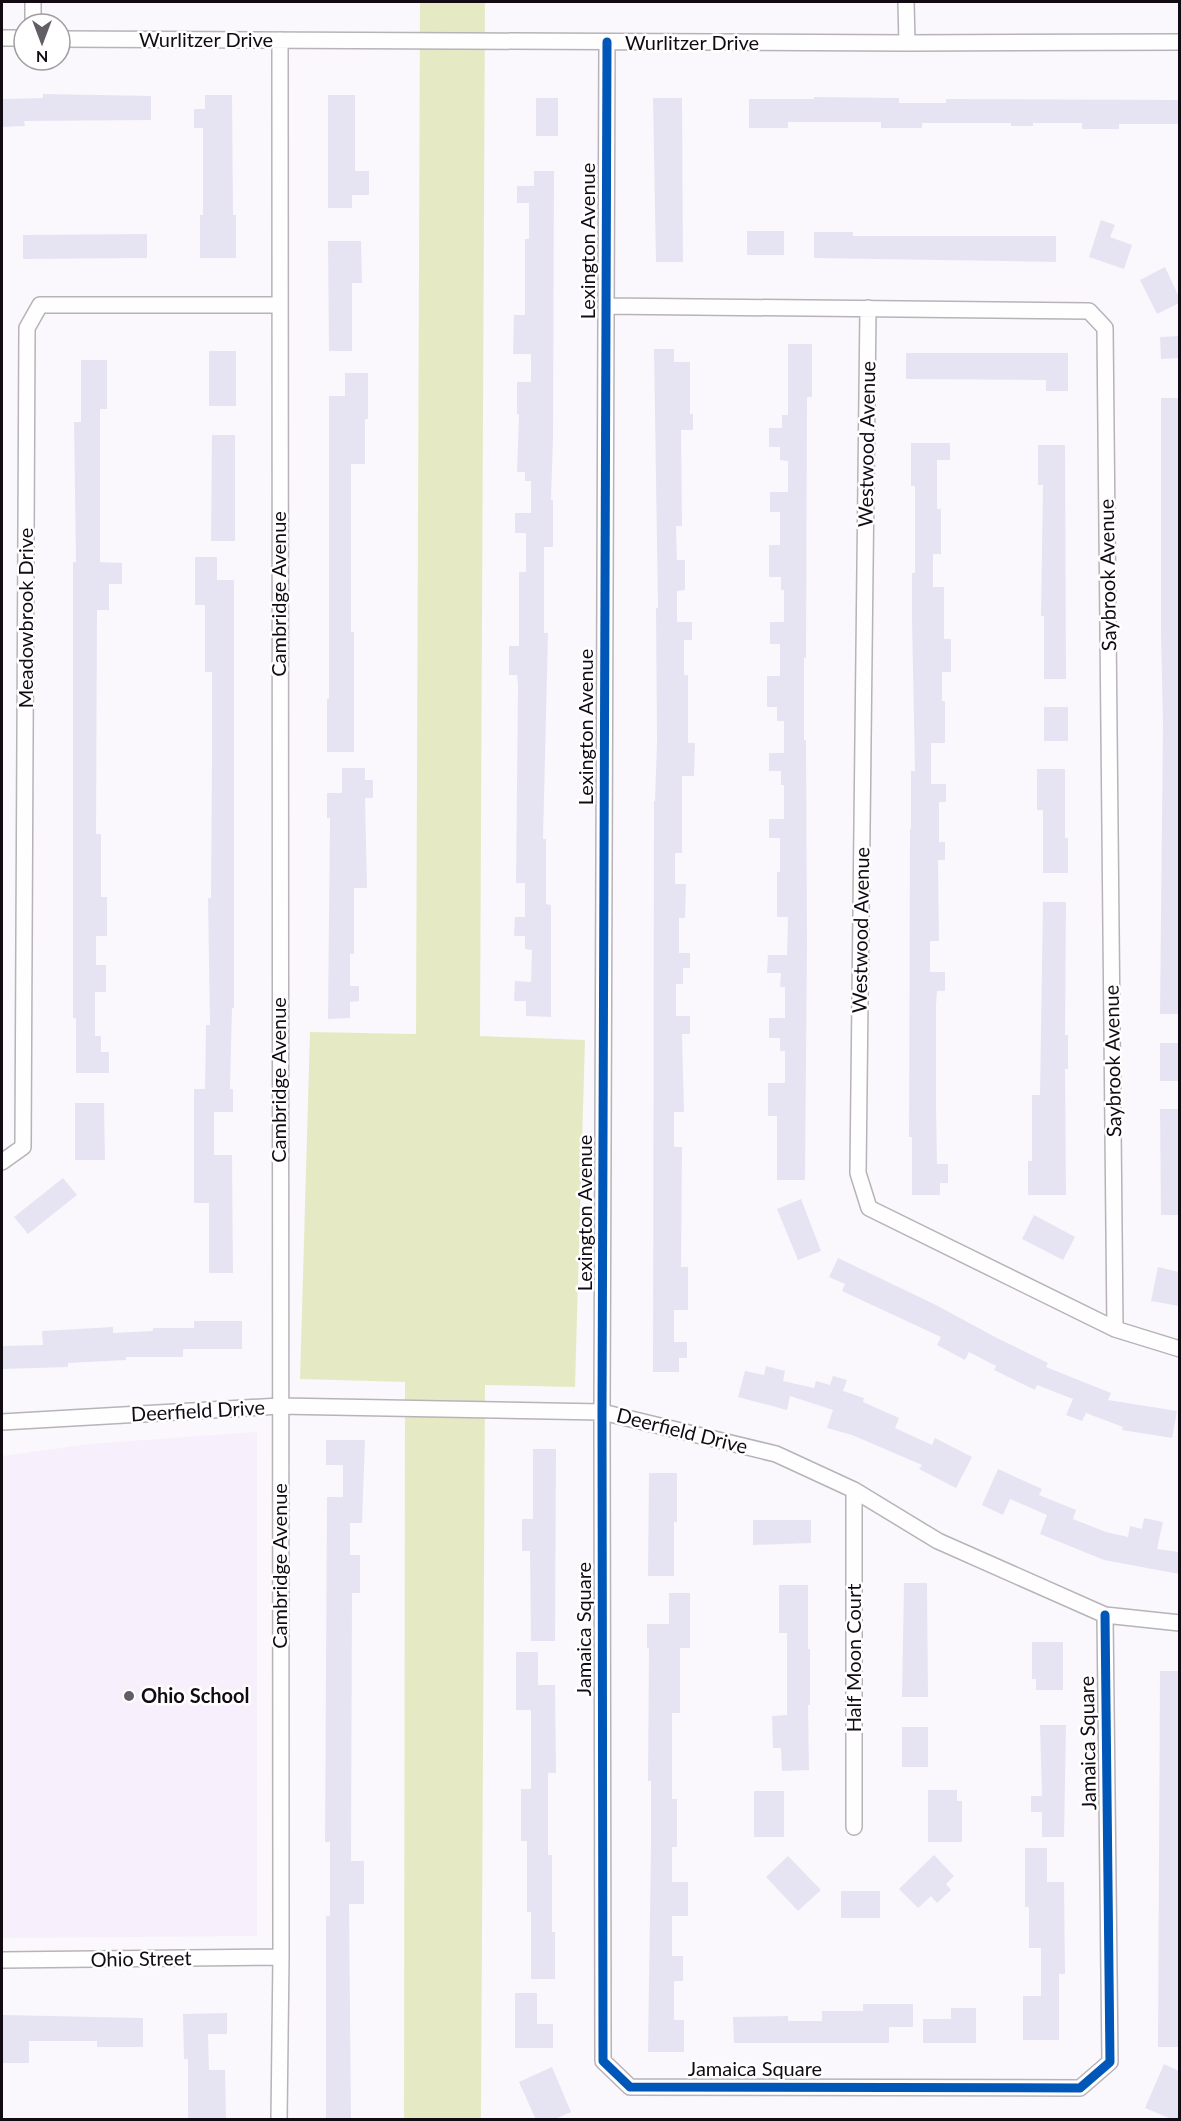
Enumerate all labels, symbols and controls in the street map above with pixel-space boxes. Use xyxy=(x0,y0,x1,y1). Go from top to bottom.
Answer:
north arrow xyxy=(12,12,72,72)
street label: Wurlitzer Drive xyxy=(139,27,273,51)
street label: Wurlitzer Drive xyxy=(625,30,759,54)
text: N xyxy=(36,48,48,67)
street label: Lexington Avenue xyxy=(575,163,599,319)
street label: Westwood Avenue xyxy=(853,361,879,527)
street label: Saybrook Avenue xyxy=(1094,499,1120,651)
street label: Cambridge Avenue xyxy=(266,511,290,677)
street label: Meadowbrook Drive xyxy=(13,528,37,708)
street label: Lexington Avenue xyxy=(573,649,597,805)
street label: Westwood Avenue xyxy=(847,847,873,1013)
street label: Saybrook Avenue xyxy=(1099,985,1125,1137)
street label: Cambridge Avenue xyxy=(266,997,290,1163)
street label: Lexington Avenue xyxy=(572,1135,596,1291)
street label: Deerfield Drive xyxy=(130,1395,266,1425)
street label: Deerfield Drive xyxy=(614,1402,750,1458)
street label: Cambridge Avenue xyxy=(267,1483,291,1649)
street label: Jamaica Square xyxy=(571,1562,595,1696)
street label: Half Moon Court xyxy=(841,1584,865,1732)
street label: Jamaica Square xyxy=(1074,1676,1100,1810)
place label: Ohio School xyxy=(141,1683,250,1707)
marker: Ohio School xyxy=(122,1689,136,1703)
street label: Ohio Street xyxy=(90,1945,192,1971)
street label: Jamaica Square xyxy=(688,2056,822,2080)

